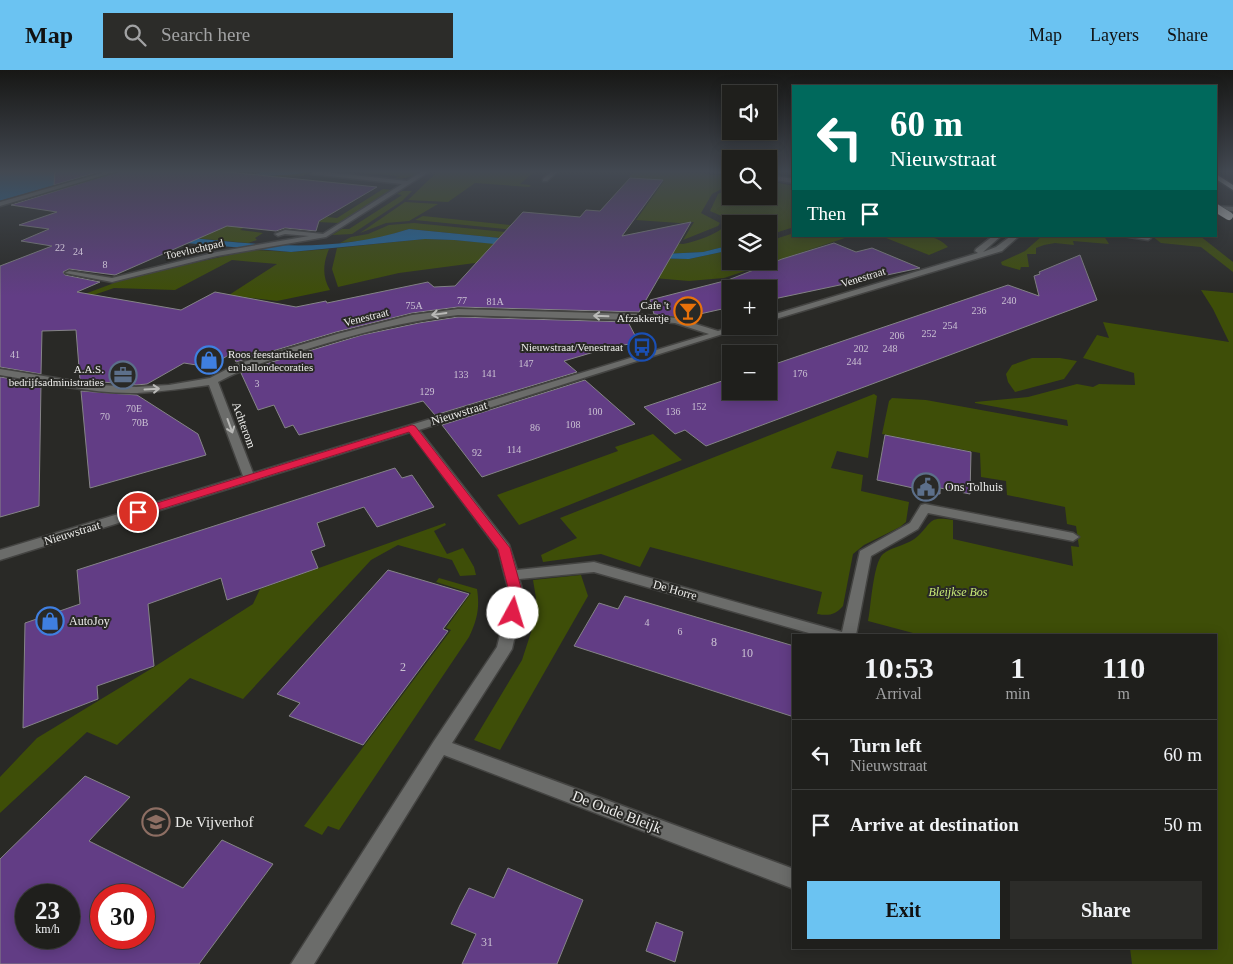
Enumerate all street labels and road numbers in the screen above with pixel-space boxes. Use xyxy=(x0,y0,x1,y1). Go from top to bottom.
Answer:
street label: Toevluchtpad xyxy=(164,236,225,262)
street label: Venestraat xyxy=(839,265,887,289)
street label: Venestraat xyxy=(342,306,390,328)
street label: Nieuwstraat xyxy=(429,398,489,428)
street label: Achterom xyxy=(229,400,259,451)
street label: Nieuwstraat xyxy=(42,518,102,548)
street label: De Horre xyxy=(651,577,699,603)
street label: De Oude Bleijk xyxy=(570,788,664,837)

